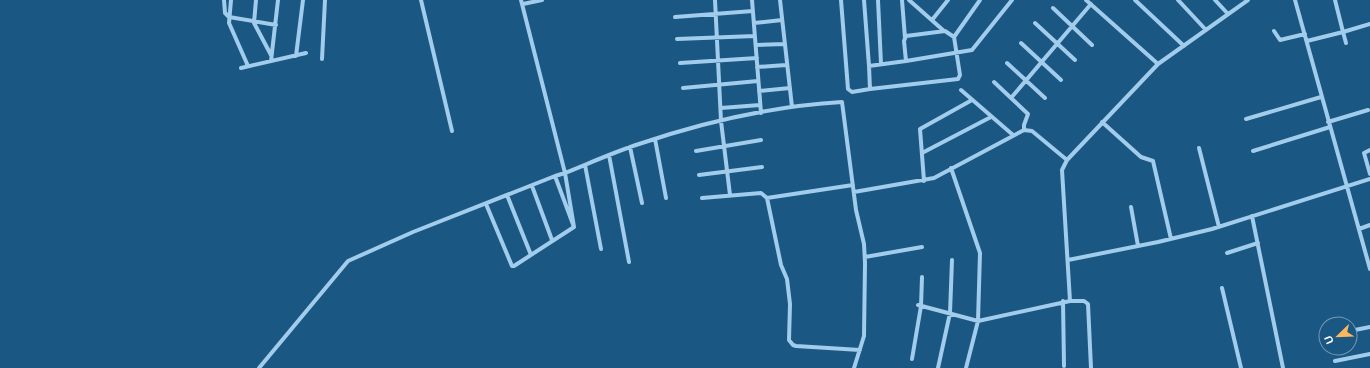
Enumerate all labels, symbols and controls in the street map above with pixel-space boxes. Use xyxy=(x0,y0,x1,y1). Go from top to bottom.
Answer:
north arrow xyxy=(1318,316,1358,356)
text: U xyxy=(1322,334,1336,346)

